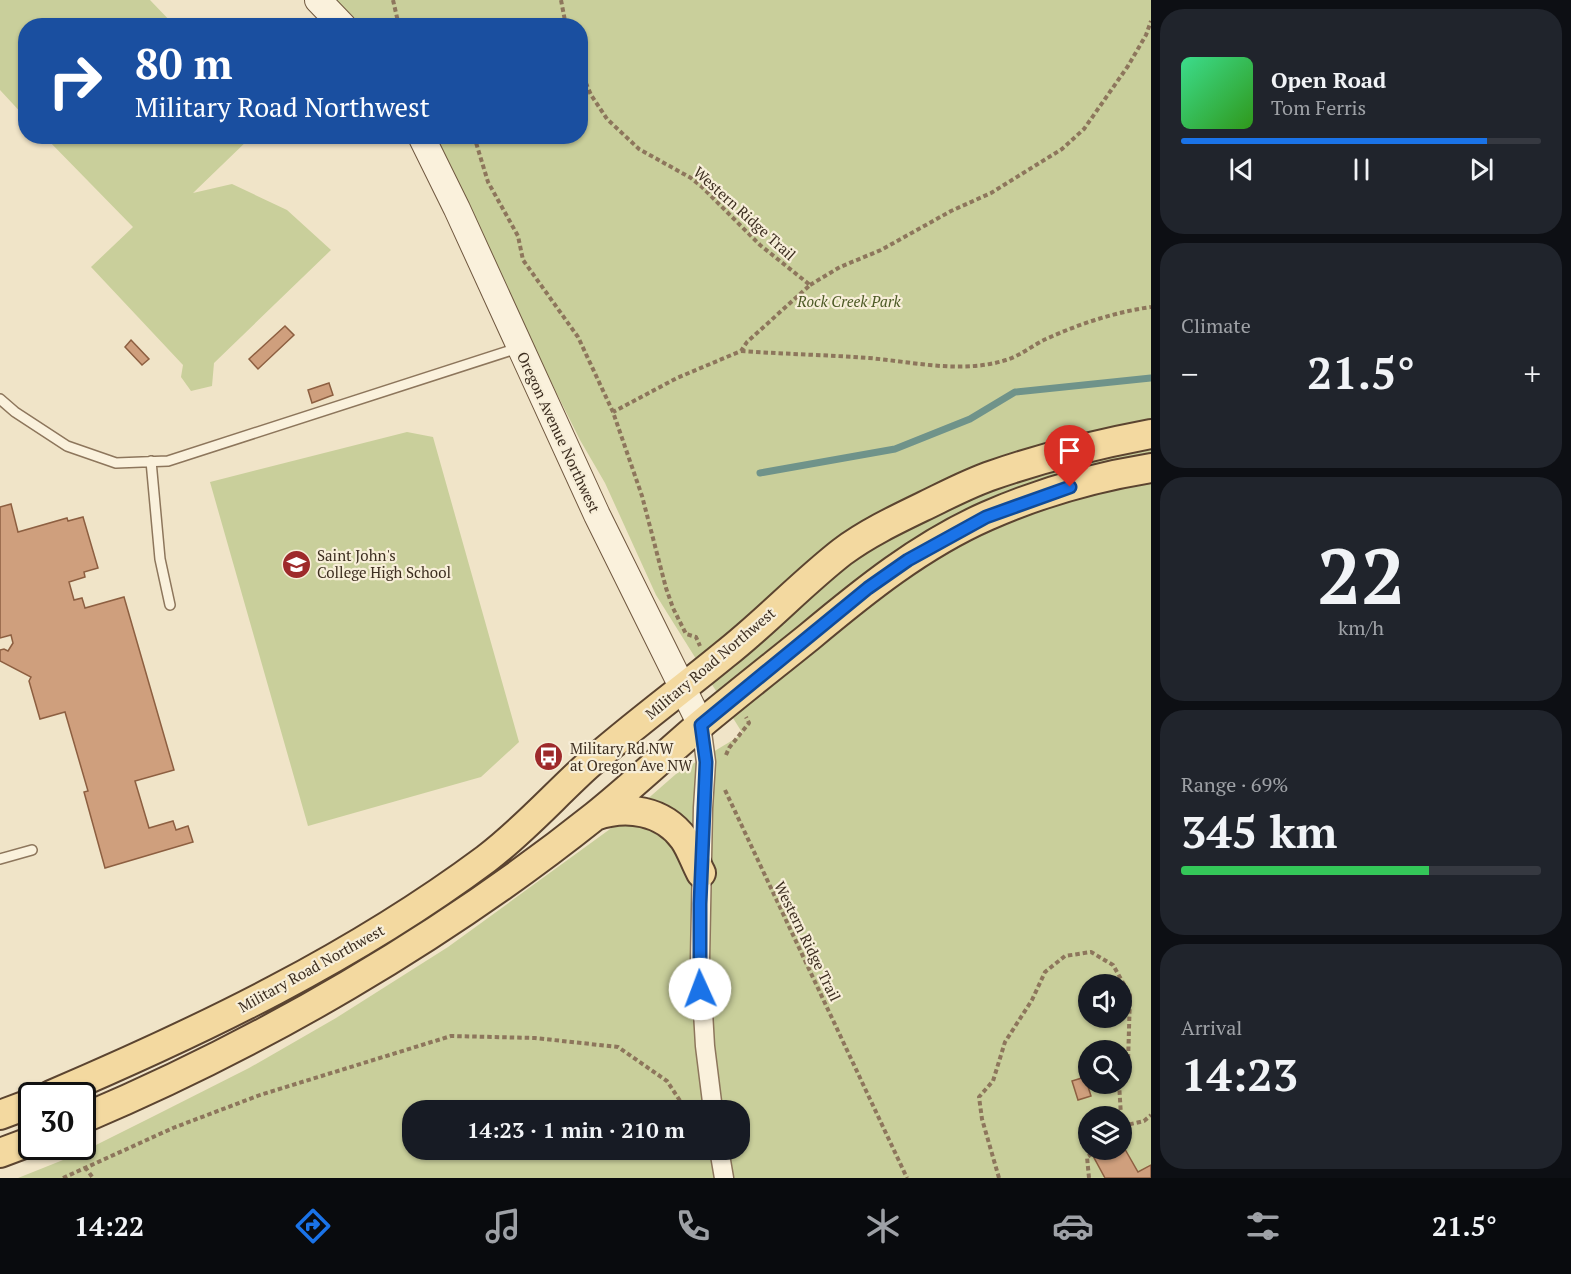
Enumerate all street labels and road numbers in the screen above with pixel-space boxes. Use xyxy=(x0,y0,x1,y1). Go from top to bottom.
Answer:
street label: Western Ridge Trail xyxy=(690,162,800,264)
street label: Oregon Avenue Northwest xyxy=(513,348,605,516)
street label: Military Road Northwest xyxy=(641,602,779,723)
street label: Western Ridge Trail xyxy=(770,878,846,1004)
street label: Military Road Northwest xyxy=(235,919,388,1016)

